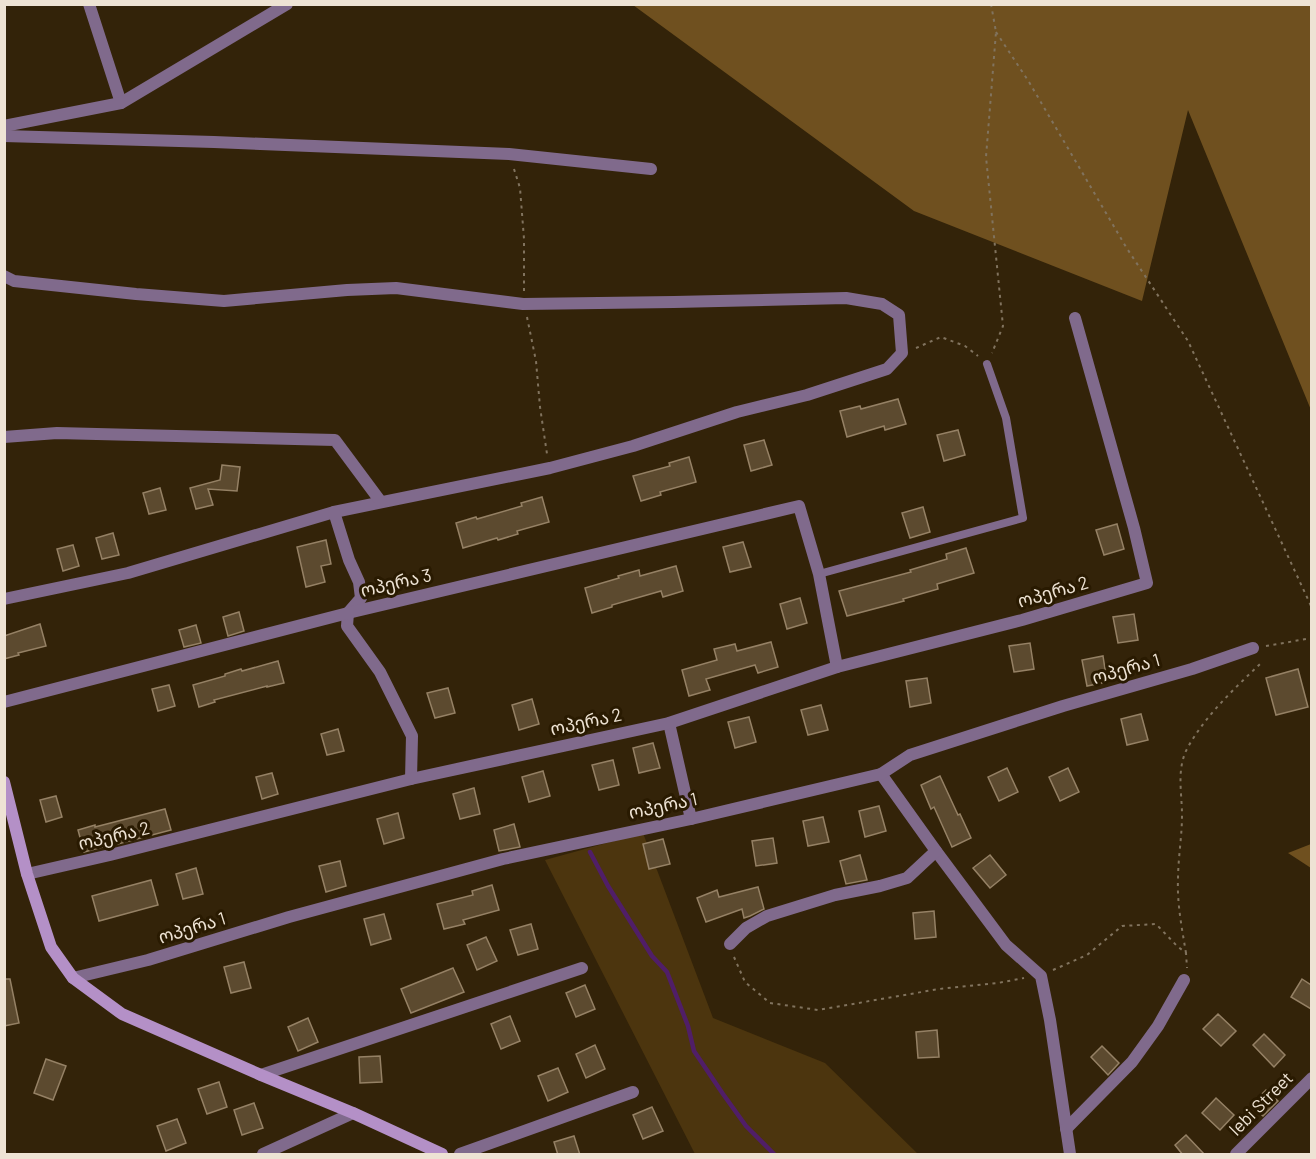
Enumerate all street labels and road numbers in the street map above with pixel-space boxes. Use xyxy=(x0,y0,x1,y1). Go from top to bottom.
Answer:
street label: ოპერა 3 xyxy=(358,563,434,602)
street label: ოპერა 2 xyxy=(1015,570,1091,613)
street label: ოპერა 1 xyxy=(1089,648,1162,689)
street label: ოპერა 2 xyxy=(548,703,624,740)
street label: ოპერა 1 xyxy=(627,787,699,824)
street label: ოპერა 2 xyxy=(76,816,152,855)
street label: ოპერა 1 xyxy=(155,906,228,949)
street label: Iebi Street xyxy=(1224,1067,1297,1140)

